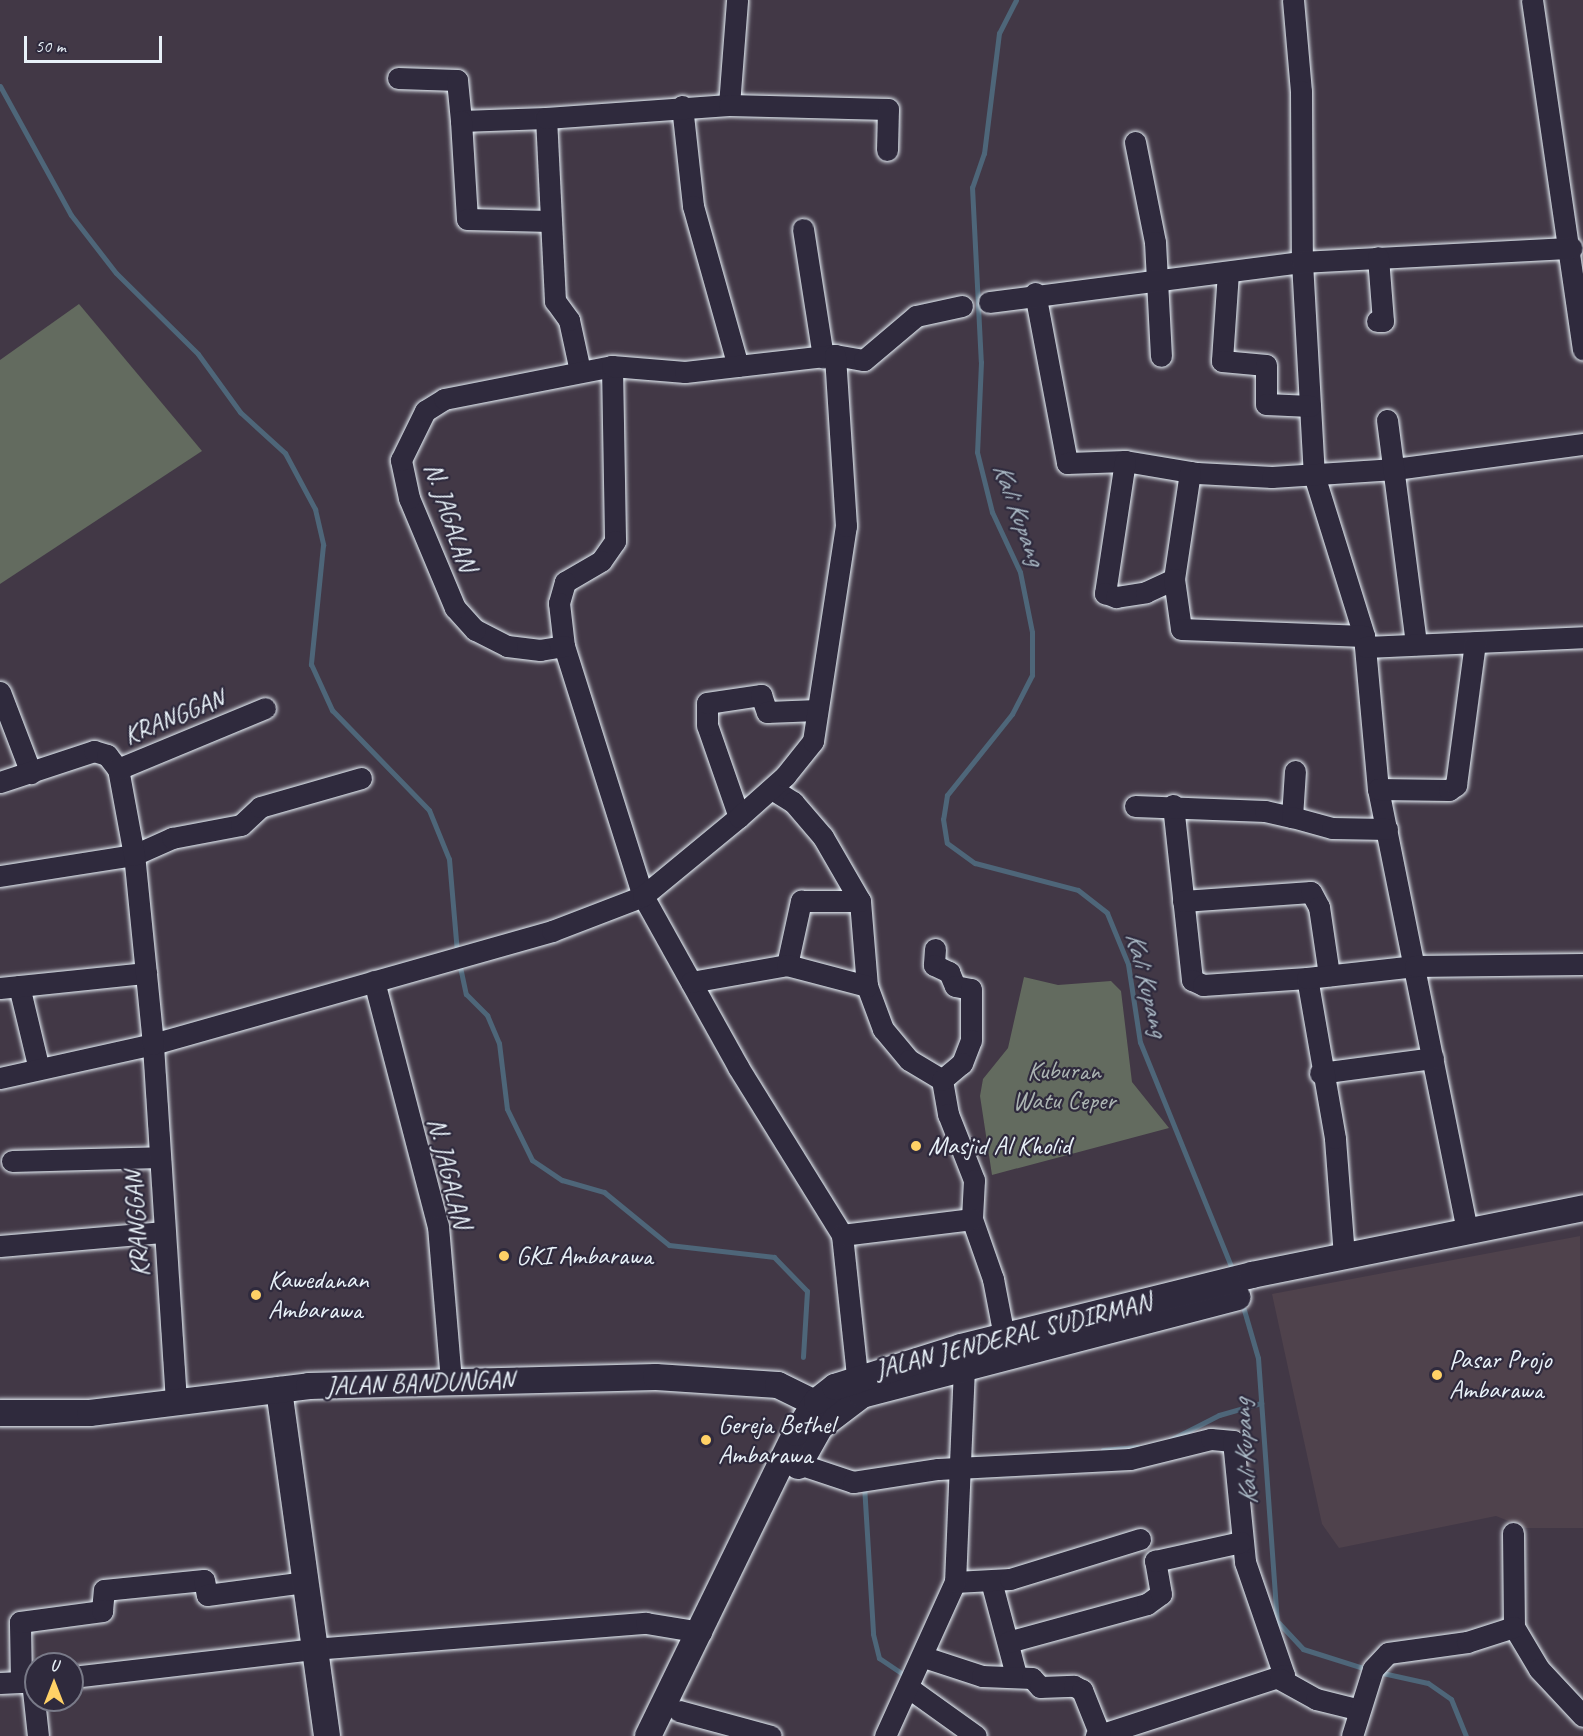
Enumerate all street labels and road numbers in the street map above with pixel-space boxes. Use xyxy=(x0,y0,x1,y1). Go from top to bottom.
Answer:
street label: N. JAGALAN xyxy=(417,459,483,575)
street label: KRANGGAN xyxy=(119,683,229,751)
street label: N. JAGALAN xyxy=(420,1115,478,1231)
street label: KRANGGAN xyxy=(118,1170,156,1278)
street label: JALAN JENDERAL SUDIRMAN xyxy=(872,1287,1154,1385)
street label: JALAN BANDUNGAN xyxy=(325,1364,515,1402)

